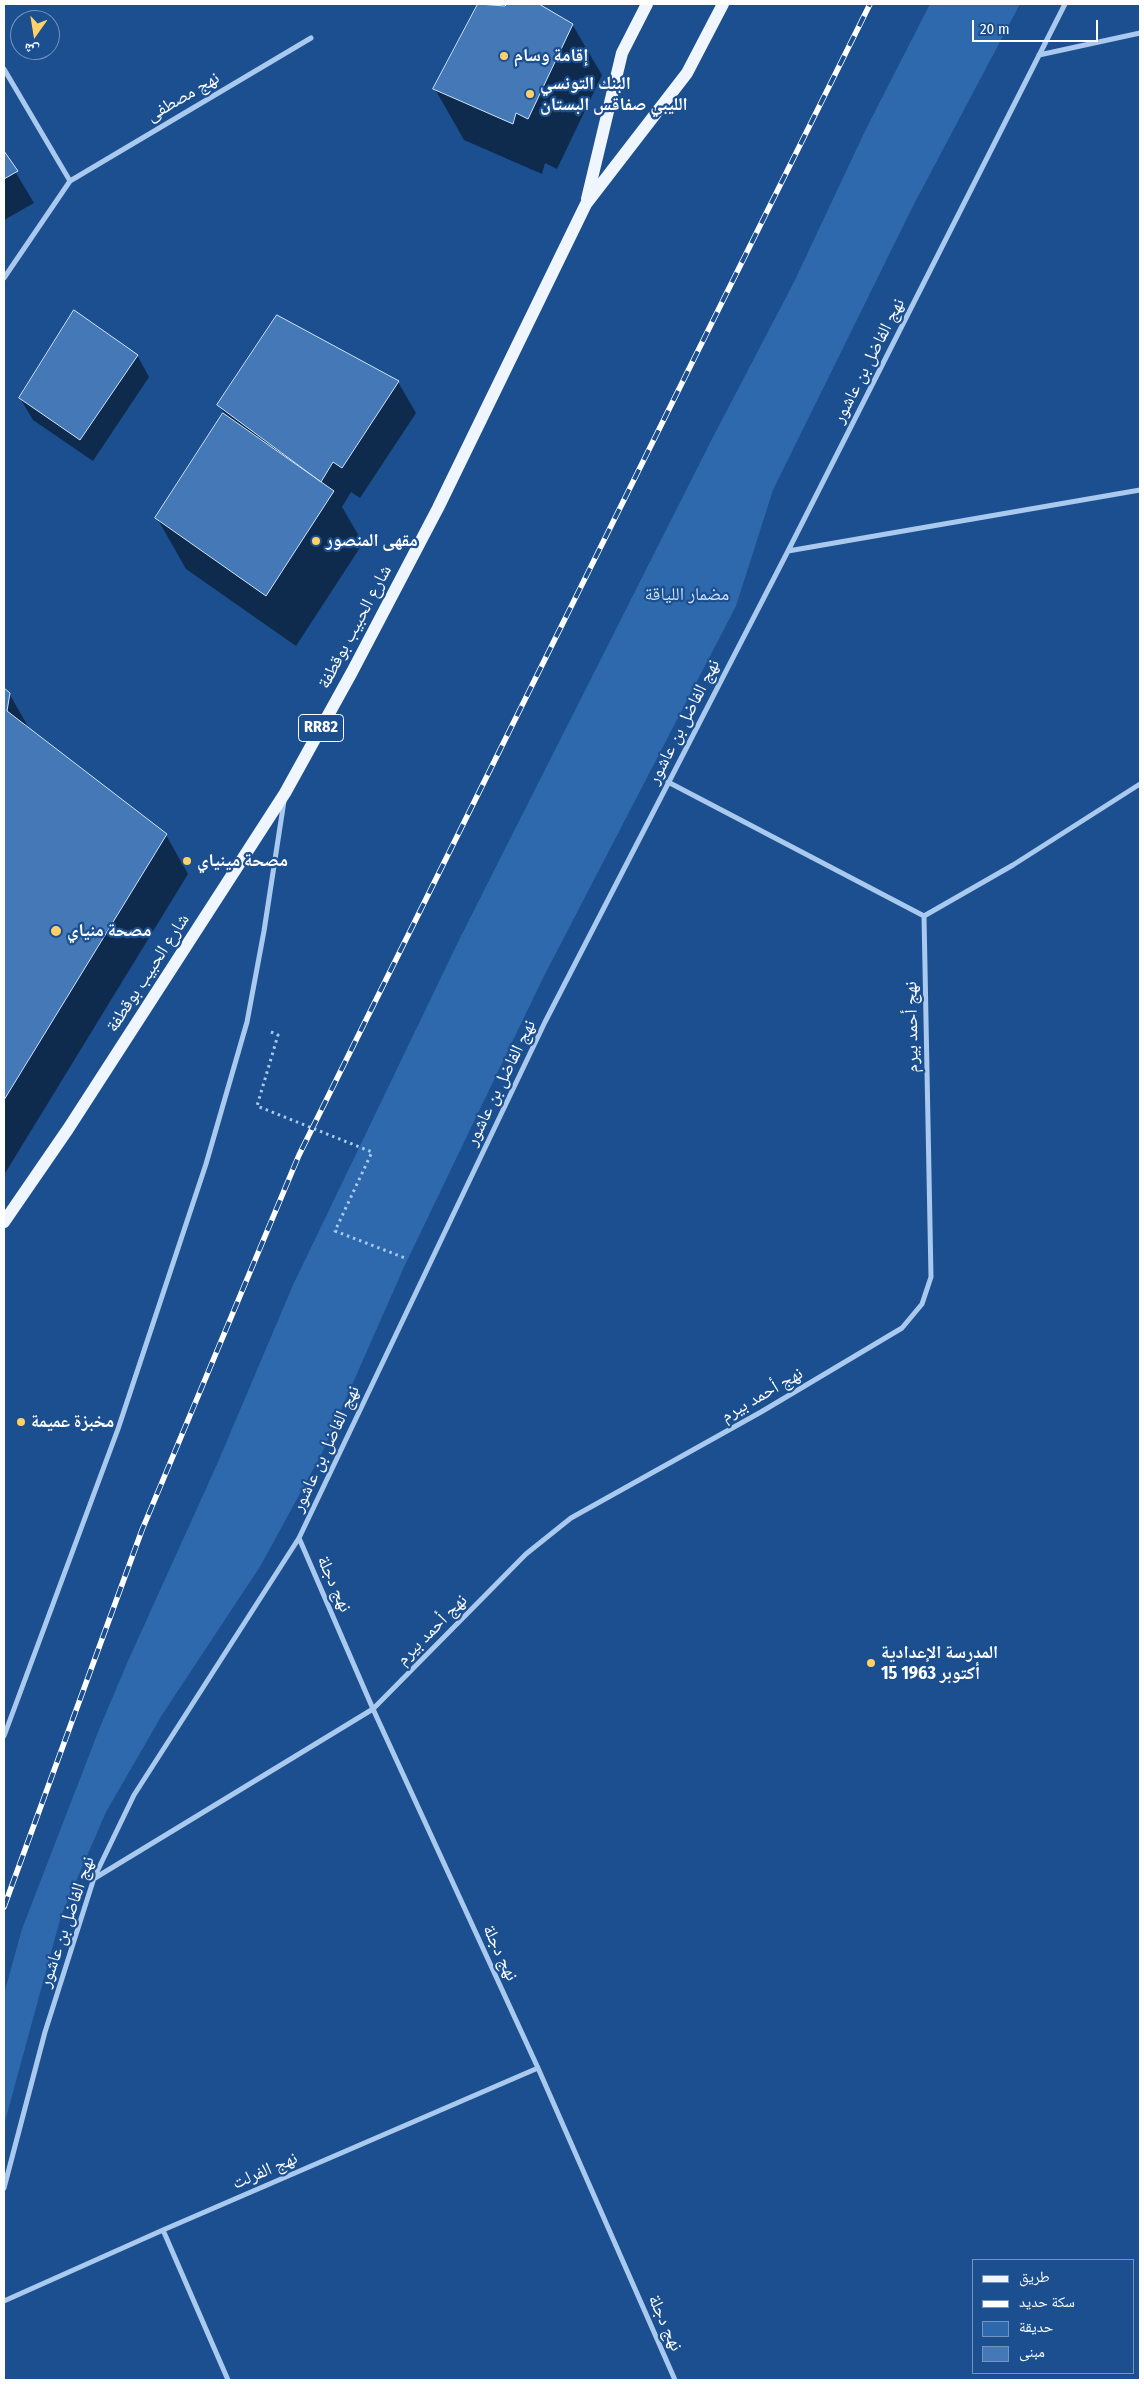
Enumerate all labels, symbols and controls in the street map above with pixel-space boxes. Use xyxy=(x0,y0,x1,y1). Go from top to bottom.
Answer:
north arrow xyxy=(10,10,60,60)
scale bar xyxy=(974,10,1100,42)
text: 20 m xyxy=(980,20,1010,38)
text: ش xyxy=(23,39,41,59)
place label: إقامة وسام xyxy=(514,45,588,67)
marker: إقامة وسام xyxy=(498,50,510,62)
street label: نهج مصطفى xyxy=(143,67,223,127)
place label: البنك التونسي الليبي صفاقس البستان xyxy=(540,73,688,116)
marker: البنك التونسي الليبي صفاقس البستان xyxy=(524,88,536,100)
street label: نهج الفاضل بن عاشور xyxy=(828,295,910,427)
place label: مقهى المنصور xyxy=(326,530,418,552)
marker: مقهى المنصور xyxy=(310,535,322,547)
street label: شارع الحبيب بوقطفة xyxy=(313,562,397,692)
park label: مضمار اللياقة xyxy=(645,584,729,606)
street label: نهج الفاضل بن عاشور xyxy=(643,656,725,788)
road number: RR82 xyxy=(298,714,344,741)
place label: مصحة مينياي xyxy=(197,850,288,872)
marker: مصحة مينياي xyxy=(181,855,193,867)
street label: شارع الحبيب بوقطفة xyxy=(102,910,194,1036)
place label: مصحة منياي xyxy=(67,920,152,942)
marker: مصحة منياي xyxy=(49,924,63,938)
street label: نهج أحمد بيرم xyxy=(900,981,924,1073)
street label: نهج الفاضل بن عاشور xyxy=(461,1017,541,1149)
street label: نهج أحمد بيرم xyxy=(717,1363,807,1427)
street label: نهج الفاضل بن عاشور xyxy=(287,1382,365,1516)
place label: مخبزة عميمة xyxy=(31,1411,114,1433)
marker: مخبزة عميمة xyxy=(15,1416,27,1428)
street label: نهج دجلة xyxy=(312,1552,356,1616)
street label: نهج أحمد بيرم xyxy=(392,1590,472,1670)
place label: المدرسة الإعدادية 15 أكتوبر 1963 xyxy=(881,1642,998,1685)
marker: المدرسة الإعدادية 15 أكتوبر 1963 xyxy=(865,1657,877,1669)
street label: نهج الفاضل بن عاشور xyxy=(34,1854,100,1990)
street label: نهج دجلة xyxy=(478,1921,522,1985)
street label: نهج الفرلت xyxy=(229,2148,301,2194)
legend xyxy=(972,2259,1134,2374)
text: طريق xyxy=(1019,2268,1050,2286)
street label: نهج دجلة xyxy=(643,2291,687,2355)
text: سكة حديد xyxy=(1019,2293,1075,2311)
text: حديقة xyxy=(1019,2318,1053,2336)
text: مبنى xyxy=(1019,2343,1045,2361)

